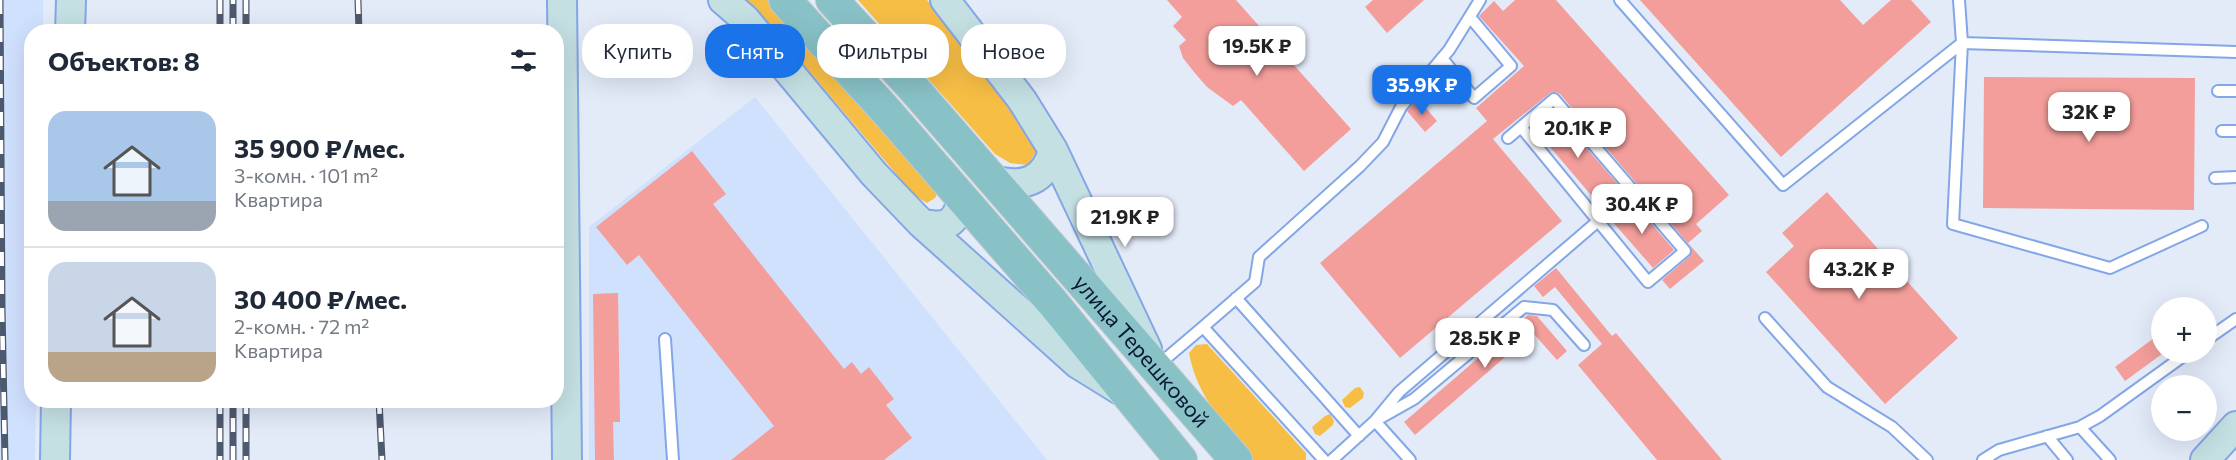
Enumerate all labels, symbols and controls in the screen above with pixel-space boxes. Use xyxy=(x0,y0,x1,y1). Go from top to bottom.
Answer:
chip: Купить xyxy=(582,24,693,78)
chip: Снять xyxy=(705,24,805,78)
chip: Фильтры xyxy=(817,24,949,78)
chip: Новое xyxy=(961,24,1066,78)
pin: 19.5K ₽ xyxy=(1202,26,1312,77)
text: 19.5K ₽ xyxy=(1222,33,1292,57)
icon: filters xyxy=(507,44,540,77)
text: Объектов: 8 xyxy=(48,45,200,76)
pin: 35.9K ₽ xyxy=(1367,65,1477,116)
text: 35.9K ₽ xyxy=(1386,72,1458,96)
pin: 32K ₽ xyxy=(2047,92,2131,143)
text: 32K ₽ xyxy=(2062,99,2116,123)
pin: 20.1K ₽ xyxy=(1523,108,1633,159)
text: 20.1K ₽ xyxy=(1544,115,1612,139)
text: 35 900 ₽/мес. xyxy=(234,132,405,163)
icon: home xyxy=(96,135,168,207)
text: 3-комн. · 101 m² xyxy=(234,163,378,187)
pin: 30.4K ₽ xyxy=(1587,184,1697,235)
text: Квартира xyxy=(234,187,323,211)
text: 30.4K ₽ xyxy=(1605,191,1679,215)
pin: 21.9K ₽ xyxy=(1070,197,1180,248)
text: 21.9K ₽ xyxy=(1091,204,1159,228)
pin: 43.2K ₽ xyxy=(1804,249,1914,300)
text: 43.2K ₽ xyxy=(1823,256,1895,280)
street label: улица Терешковой xyxy=(1068,269,1215,432)
text: 30 400 ₽/мес. xyxy=(234,283,407,314)
icon: home xyxy=(96,286,168,358)
map controls xyxy=(2151,297,2217,441)
button: + xyxy=(2151,297,2217,363)
text: 2-комн. · 72 m² xyxy=(234,314,369,338)
pin: 28.5K ₽ xyxy=(1430,318,1540,369)
text: 28.5K ₽ xyxy=(1449,325,1521,349)
text: Квартира xyxy=(234,338,323,362)
button: − xyxy=(2151,375,2217,441)

